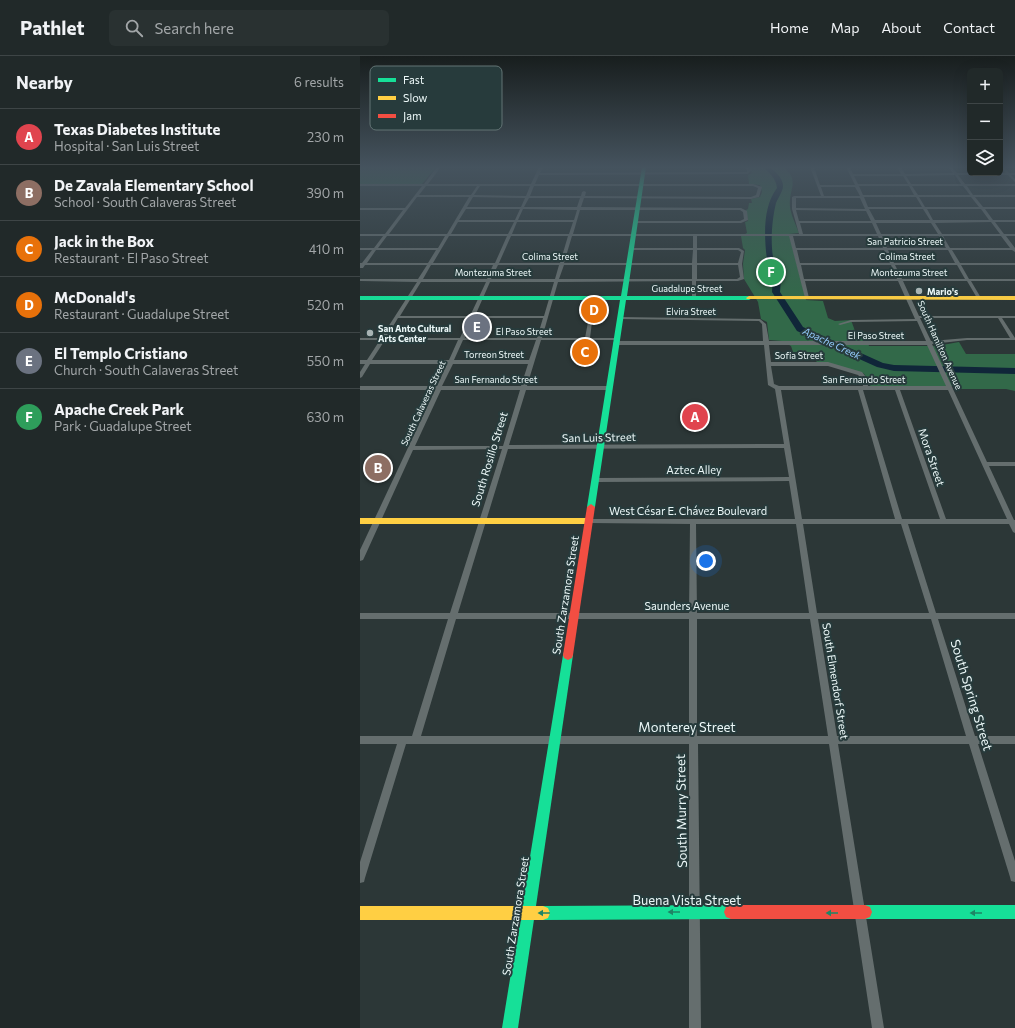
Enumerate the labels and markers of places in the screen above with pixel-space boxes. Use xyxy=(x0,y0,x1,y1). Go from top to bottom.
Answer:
pin: F xyxy=(758,257,784,287)
marker: Mario's xyxy=(914,286,924,296)
place label: Mario's xyxy=(927,286,958,297)
pin: D xyxy=(581,295,607,325)
pin: E xyxy=(464,312,490,342)
place label: San Anto Cultural Arts Center xyxy=(378,323,451,344)
marker: San Anto Cultural Arts Center xyxy=(365,328,375,338)
pin: C xyxy=(572,337,598,367)
pin: A xyxy=(682,402,708,432)
pin: B xyxy=(365,453,391,483)

